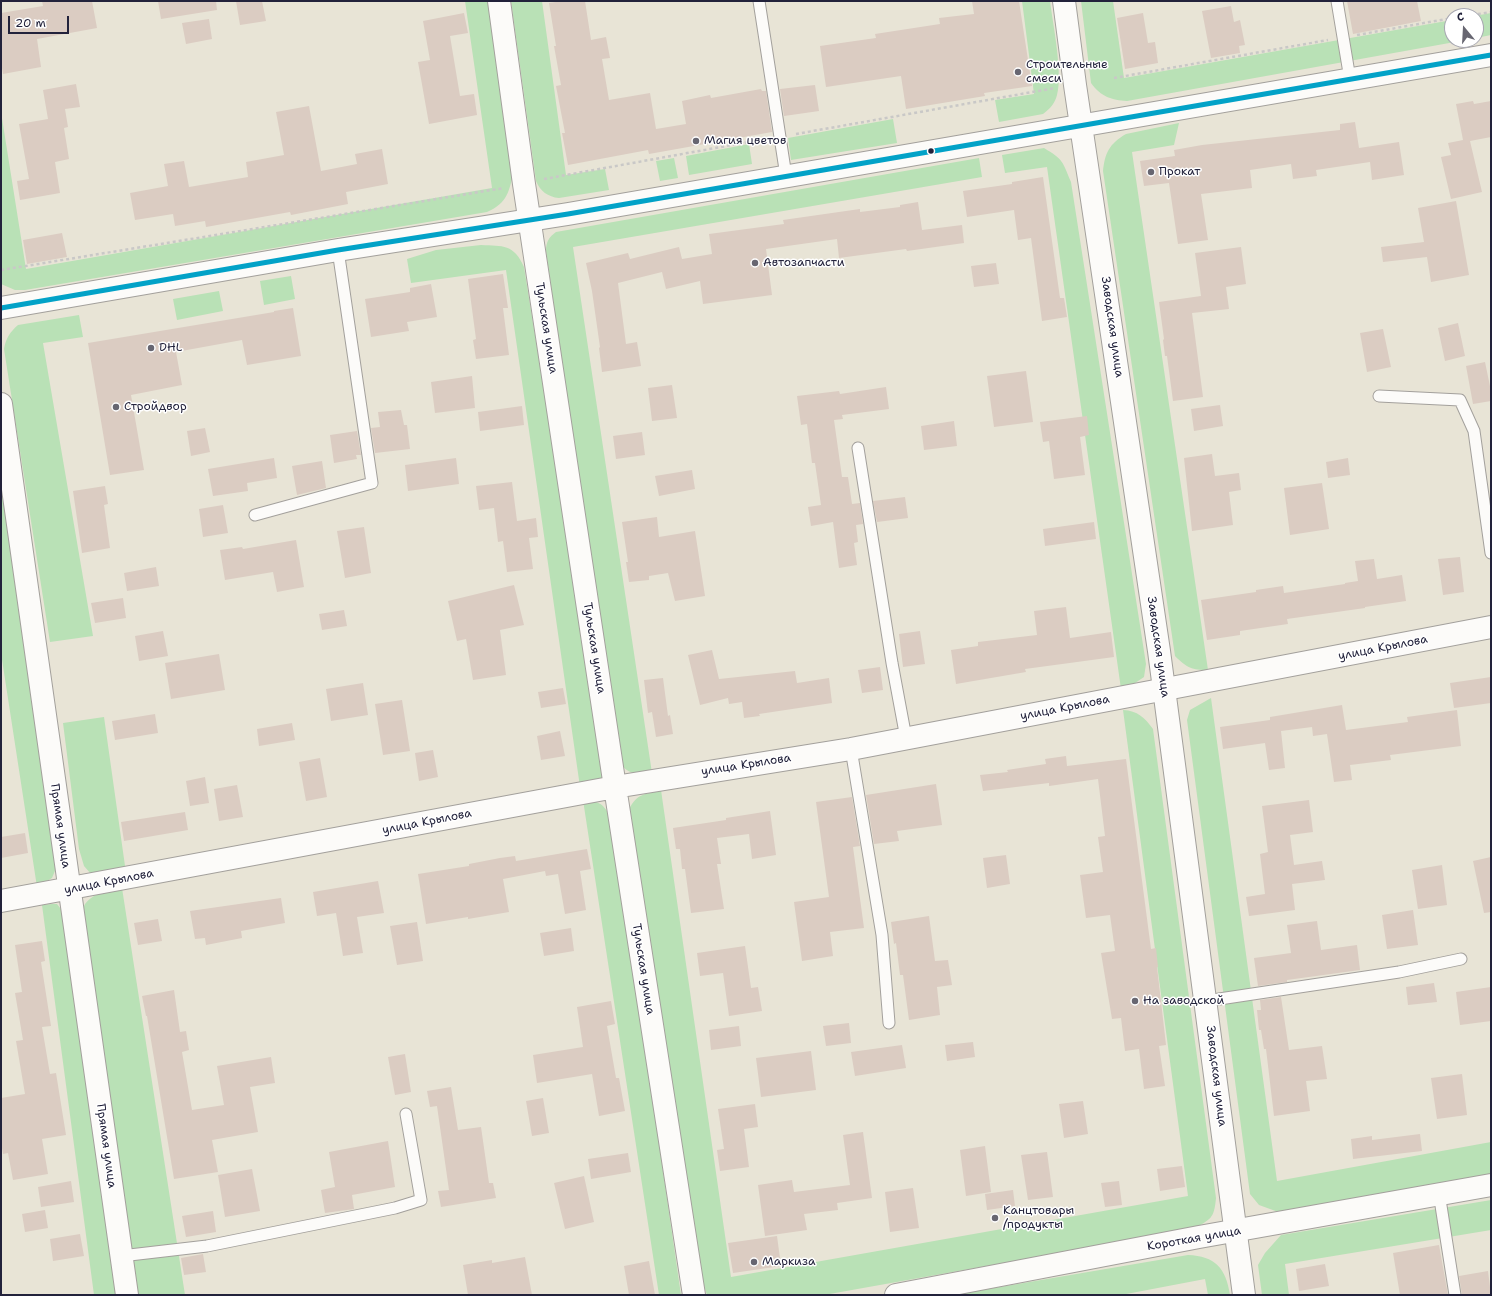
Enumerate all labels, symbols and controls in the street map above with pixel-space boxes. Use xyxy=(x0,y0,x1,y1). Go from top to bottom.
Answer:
scale bar xyxy=(10,8,71,34)
north arrow xyxy=(1444,8,1484,48)
text: С xyxy=(1455,9,1466,25)
text: 20 m xyxy=(15,15,46,31)
place label: Строительные смеси xyxy=(1026,58,1108,86)
marker: Строительные смеси xyxy=(1013,67,1023,77)
place label: Магия цветов xyxy=(704,134,786,148)
marker: Магия цветов xyxy=(691,136,701,146)
unlabelled marker xyxy=(926,146,936,156)
place label: Прокат xyxy=(1159,165,1200,179)
marker: Прокат xyxy=(1146,167,1156,177)
place label: Автозапчасти xyxy=(763,256,844,270)
marker: Автозапчасти xyxy=(750,258,760,268)
street label: Заводская улица xyxy=(1098,276,1126,378)
street label: Тульская улица xyxy=(532,281,560,375)
place label: DHL xyxy=(159,341,182,355)
marker: DHL xyxy=(146,343,156,353)
place label: Стройдвор xyxy=(124,400,187,414)
marker: Стройдвор xyxy=(111,402,121,412)
street label: Заводская улица xyxy=(1144,596,1172,698)
street label: Тульская улица xyxy=(580,601,608,695)
street label: улица Крылова xyxy=(1337,632,1429,664)
street label: улица Крылова xyxy=(1019,692,1111,724)
street label: улица Крылова xyxy=(700,751,792,779)
street label: Прямая улица xyxy=(47,783,73,869)
street label: улица Крылова xyxy=(381,806,473,838)
street label: улица Крылова xyxy=(63,866,155,898)
street label: Тульская улица xyxy=(629,922,657,1016)
place label: На заводской xyxy=(1143,994,1224,1008)
marker: На заводской xyxy=(1130,996,1140,1006)
street label: Заводская улица xyxy=(1203,1025,1229,1127)
street label: Прямая улица xyxy=(93,1103,119,1189)
place label: Канцтовары /продукты xyxy=(1003,1204,1074,1232)
marker: Канцтовары /продукты xyxy=(990,1213,1000,1223)
street label: Короткая улица xyxy=(1146,1224,1242,1254)
place label: Маркиза xyxy=(762,1255,815,1269)
marker: Маркиза xyxy=(749,1257,759,1267)

